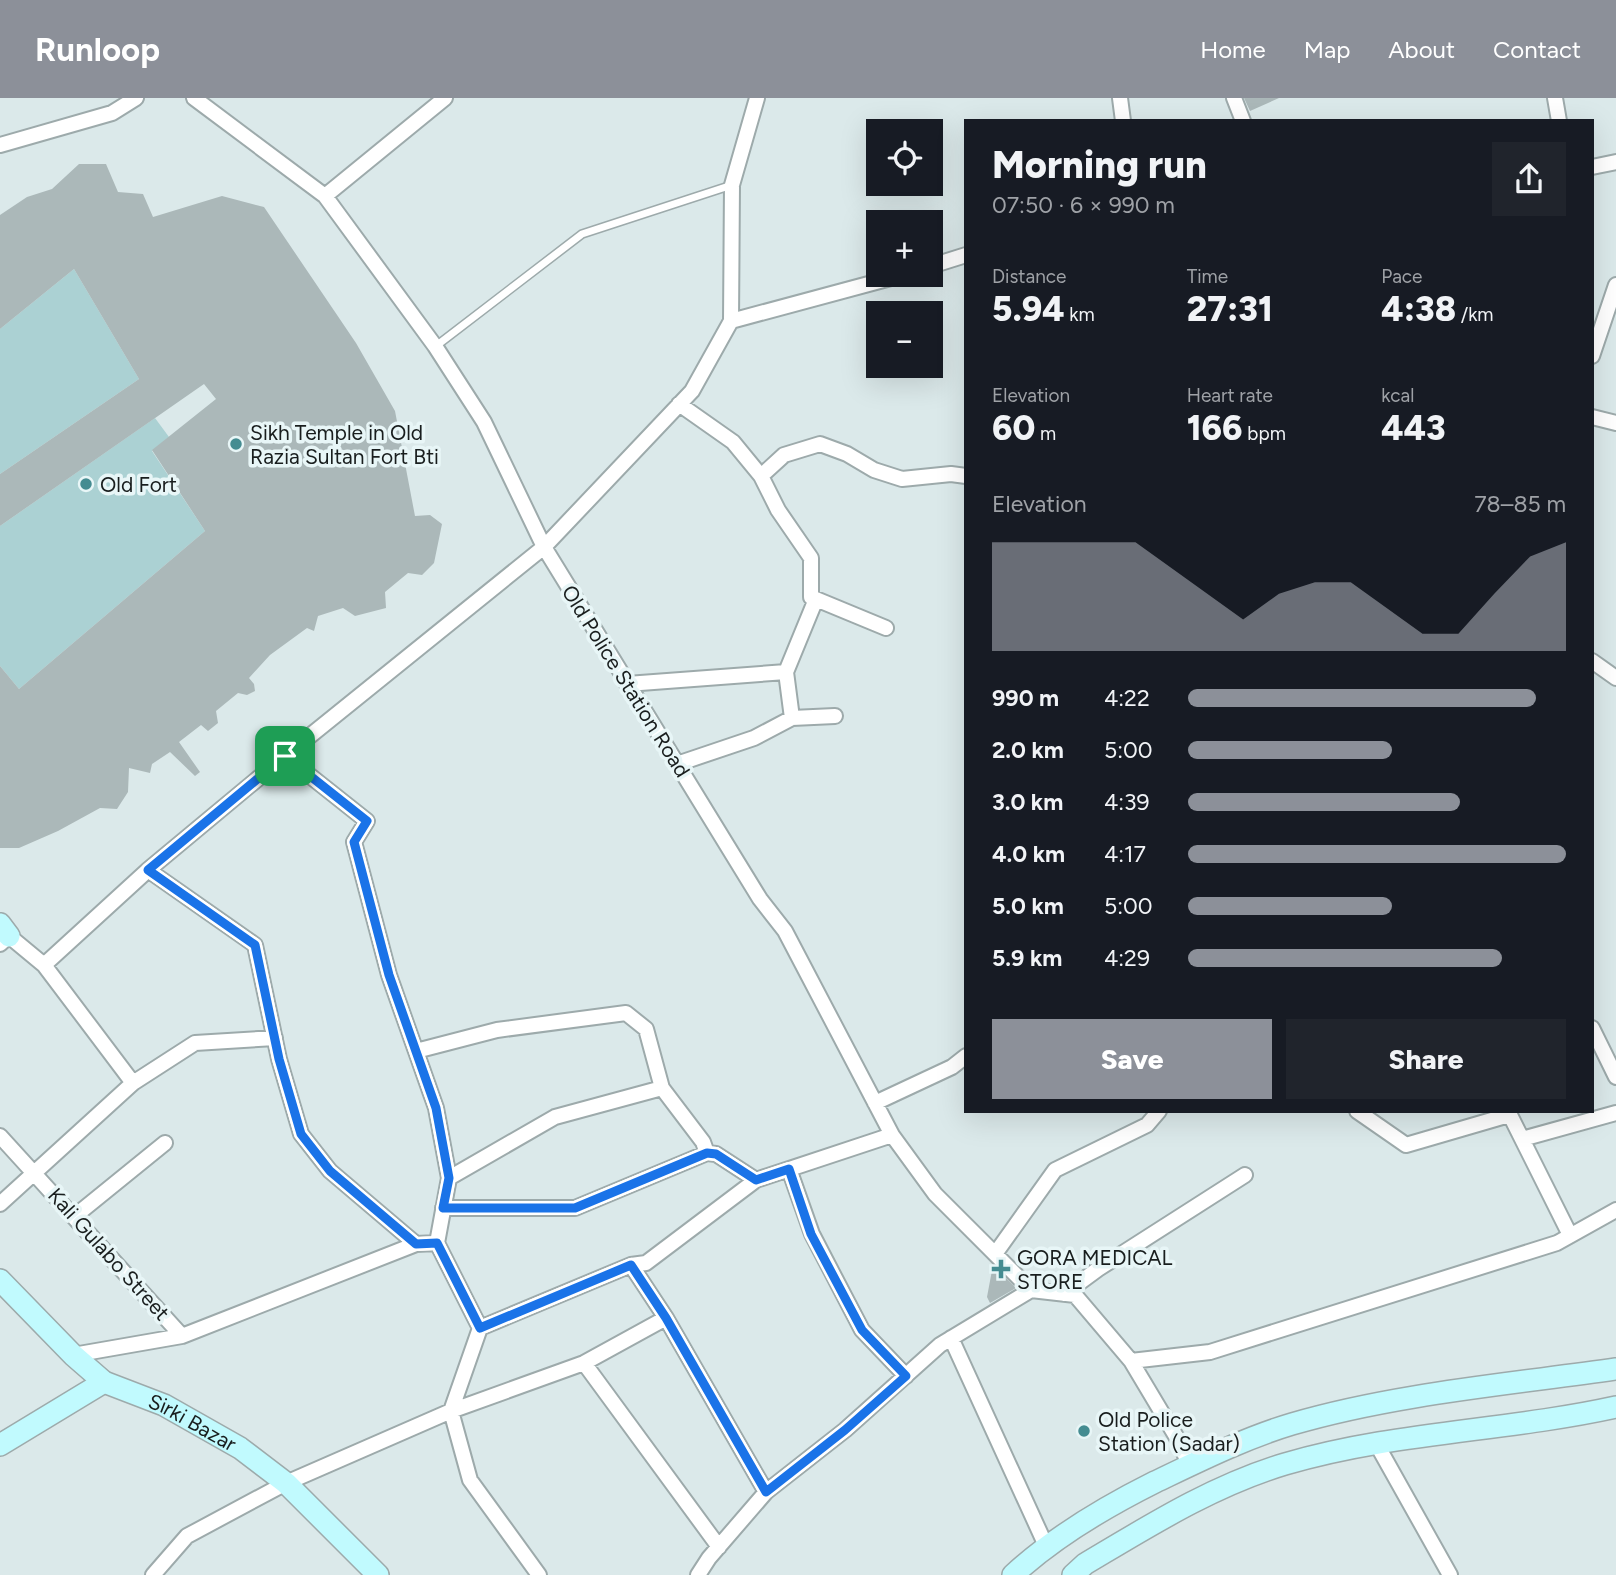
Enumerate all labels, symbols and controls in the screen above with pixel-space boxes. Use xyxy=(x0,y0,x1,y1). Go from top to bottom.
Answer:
text: Runloop xyxy=(35,30,160,69)
text: Home xyxy=(1200,35,1266,64)
text: Map xyxy=(1304,35,1350,64)
text: About xyxy=(1388,35,1455,64)
text: Contact xyxy=(1493,35,1581,64)
map controls xyxy=(866,119,943,378)
button: locate xyxy=(866,119,943,196)
text: Morning run xyxy=(992,142,1207,188)
button: share xyxy=(1492,142,1566,216)
text: 07:50 · 6 × 990 m xyxy=(992,191,1175,219)
button: + xyxy=(866,210,943,287)
text: Distance xyxy=(992,265,1066,288)
text: Time xyxy=(1187,265,1228,288)
text: Pace xyxy=(1381,265,1422,288)
text: 5.94 xyxy=(992,288,1065,330)
text: 27:31 xyxy=(1187,288,1273,330)
text: 4:38 xyxy=(1381,288,1456,330)
button: − xyxy=(866,301,943,378)
text: km xyxy=(1065,303,1095,326)
text: /km xyxy=(1456,303,1494,326)
text: Elevation xyxy=(992,384,1070,407)
text: Heart rate xyxy=(1187,384,1273,407)
text: kcal xyxy=(1381,384,1415,407)
text: 60 xyxy=(992,407,1035,449)
text: 166 xyxy=(1187,407,1243,449)
text: 443 xyxy=(1381,407,1446,449)
place label: Sikh Temple in Old Razia Sultan Fort Bti xyxy=(250,420,439,469)
text: m xyxy=(1035,422,1056,445)
text: bpm xyxy=(1243,422,1286,445)
marker: Sikh Temple in Old Razia Sultan Fort Bti xyxy=(228,436,244,452)
place label: Old Fort xyxy=(100,472,177,497)
marker: Old Fort xyxy=(78,476,94,492)
text: Elevation xyxy=(992,490,1087,518)
text: 78–85 m xyxy=(1474,490,1566,518)
street label: Old Police Station Road xyxy=(557,580,695,782)
text: 990 m xyxy=(992,684,1059,712)
text: 4:22 xyxy=(1104,684,1150,712)
pin xyxy=(255,726,315,786)
text: 2.0 km xyxy=(992,736,1064,764)
text: 5:00 xyxy=(1104,736,1153,764)
icon: arrive xyxy=(266,737,304,775)
text: 3.0 km xyxy=(992,788,1063,816)
text: 4:39 xyxy=(1104,788,1150,816)
text: 4.0 km xyxy=(992,840,1065,868)
text: 4:17 xyxy=(1104,840,1146,868)
text: 5.0 km xyxy=(992,892,1064,920)
text: 5:00 xyxy=(1104,892,1153,920)
text: 5.9 km xyxy=(992,944,1062,972)
text: 4:29 xyxy=(1104,944,1150,972)
button: Save xyxy=(992,1019,1272,1099)
button: Share xyxy=(1286,1019,1566,1099)
street label: Kali Gulabo Street xyxy=(43,1183,175,1325)
place label: GORA MEDICAL STORE xyxy=(1017,1245,1173,1294)
marker: GORA MEDICAL STORE xyxy=(991,1259,1011,1279)
street label: Sirki Bazar xyxy=(145,1388,241,1456)
place label: Old Police Station (Sadar) xyxy=(1098,1407,1240,1456)
marker: Old Police Station (Sadar) xyxy=(1076,1423,1092,1439)

